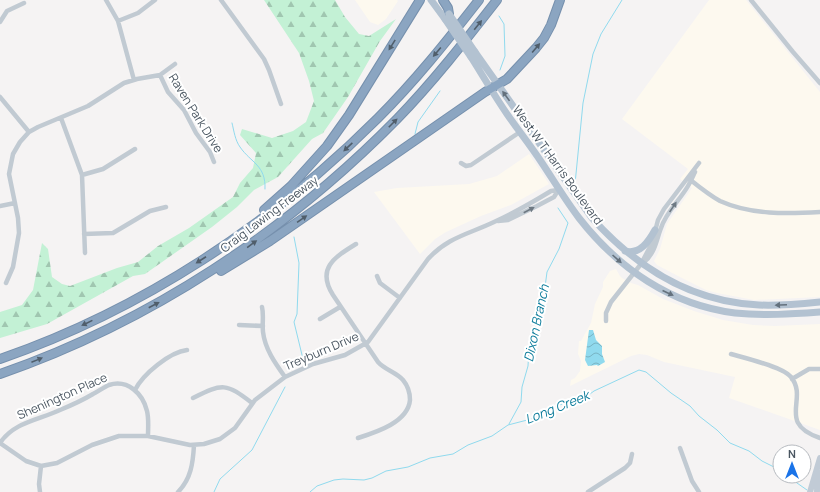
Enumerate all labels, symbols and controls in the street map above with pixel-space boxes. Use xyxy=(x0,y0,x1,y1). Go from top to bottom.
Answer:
one-way arrow xyxy=(473,19,482,30)
one-way arrow xyxy=(389,39,396,51)
one-way arrow xyxy=(531,43,540,54)
one-way arrow xyxy=(433,47,442,58)
street label: Raven Park Drive xyxy=(165,70,227,156)
one-way arrow xyxy=(502,90,510,101)
street label: West W T Harris Boulevard xyxy=(509,102,607,228)
one-way arrow xyxy=(388,118,398,128)
one-way arrow xyxy=(343,142,353,152)
street label: Craig Lawing Freeway xyxy=(217,171,322,256)
one-way arrow xyxy=(670,201,677,212)
one-way arrow xyxy=(523,207,535,214)
one-way arrow xyxy=(297,215,307,223)
one-way arrow xyxy=(246,239,257,248)
one-way arrow xyxy=(612,254,622,263)
one-way arrow xyxy=(196,256,206,264)
water label: Dixon Branch xyxy=(519,281,553,363)
one-way arrow xyxy=(662,290,673,296)
one-way arrow xyxy=(148,301,160,308)
one-way arrow xyxy=(775,301,787,308)
one-way arrow xyxy=(82,320,93,326)
street label: Treyburn Drive xyxy=(281,328,361,374)
one-way arrow xyxy=(31,357,43,363)
street label: Shenington Place xyxy=(14,369,110,423)
water label: Long Creek xyxy=(522,385,594,428)
north arrow xyxy=(772,444,812,484)
text: N xyxy=(788,446,796,461)

